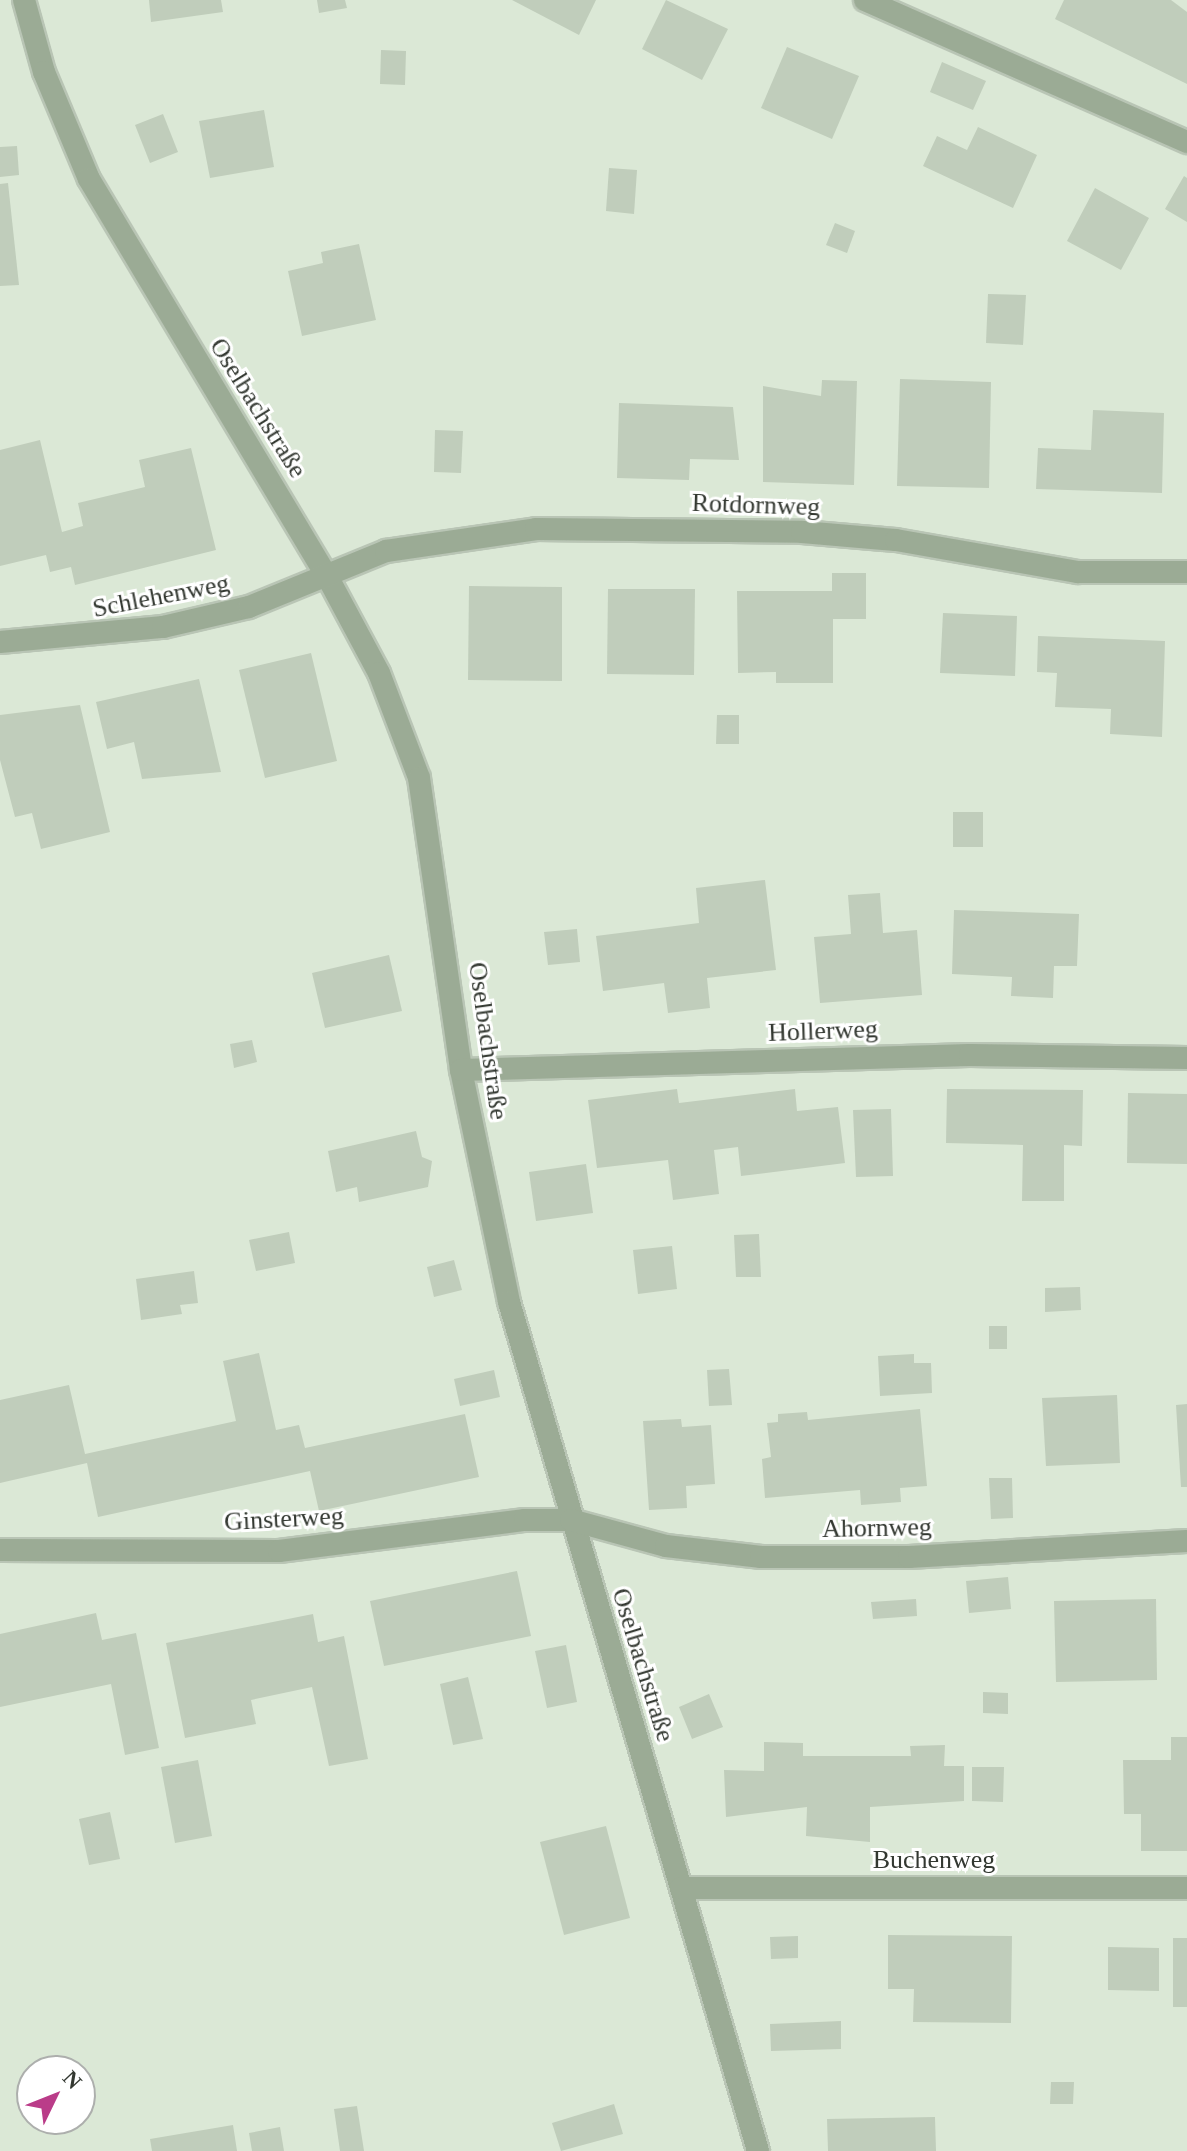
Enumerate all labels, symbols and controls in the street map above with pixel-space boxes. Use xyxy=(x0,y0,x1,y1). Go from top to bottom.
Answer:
street label: Oselbachstraße xyxy=(203,332,313,484)
street label: Rotdornweg xyxy=(691,487,821,523)
street label: Schlehenweg xyxy=(90,567,232,625)
street label: Oselbachstraße xyxy=(462,960,514,1122)
street label: Hollerweg xyxy=(768,1013,878,1049)
street label: Ginsterweg xyxy=(223,1500,345,1538)
street label: Ahornweg xyxy=(822,1511,932,1545)
street label: Oselbachstraße xyxy=(605,1584,681,1746)
street label: Buchenweg xyxy=(873,1844,995,1876)
north arrow xyxy=(16,2055,96,2135)
text: N xyxy=(58,2065,87,2094)

